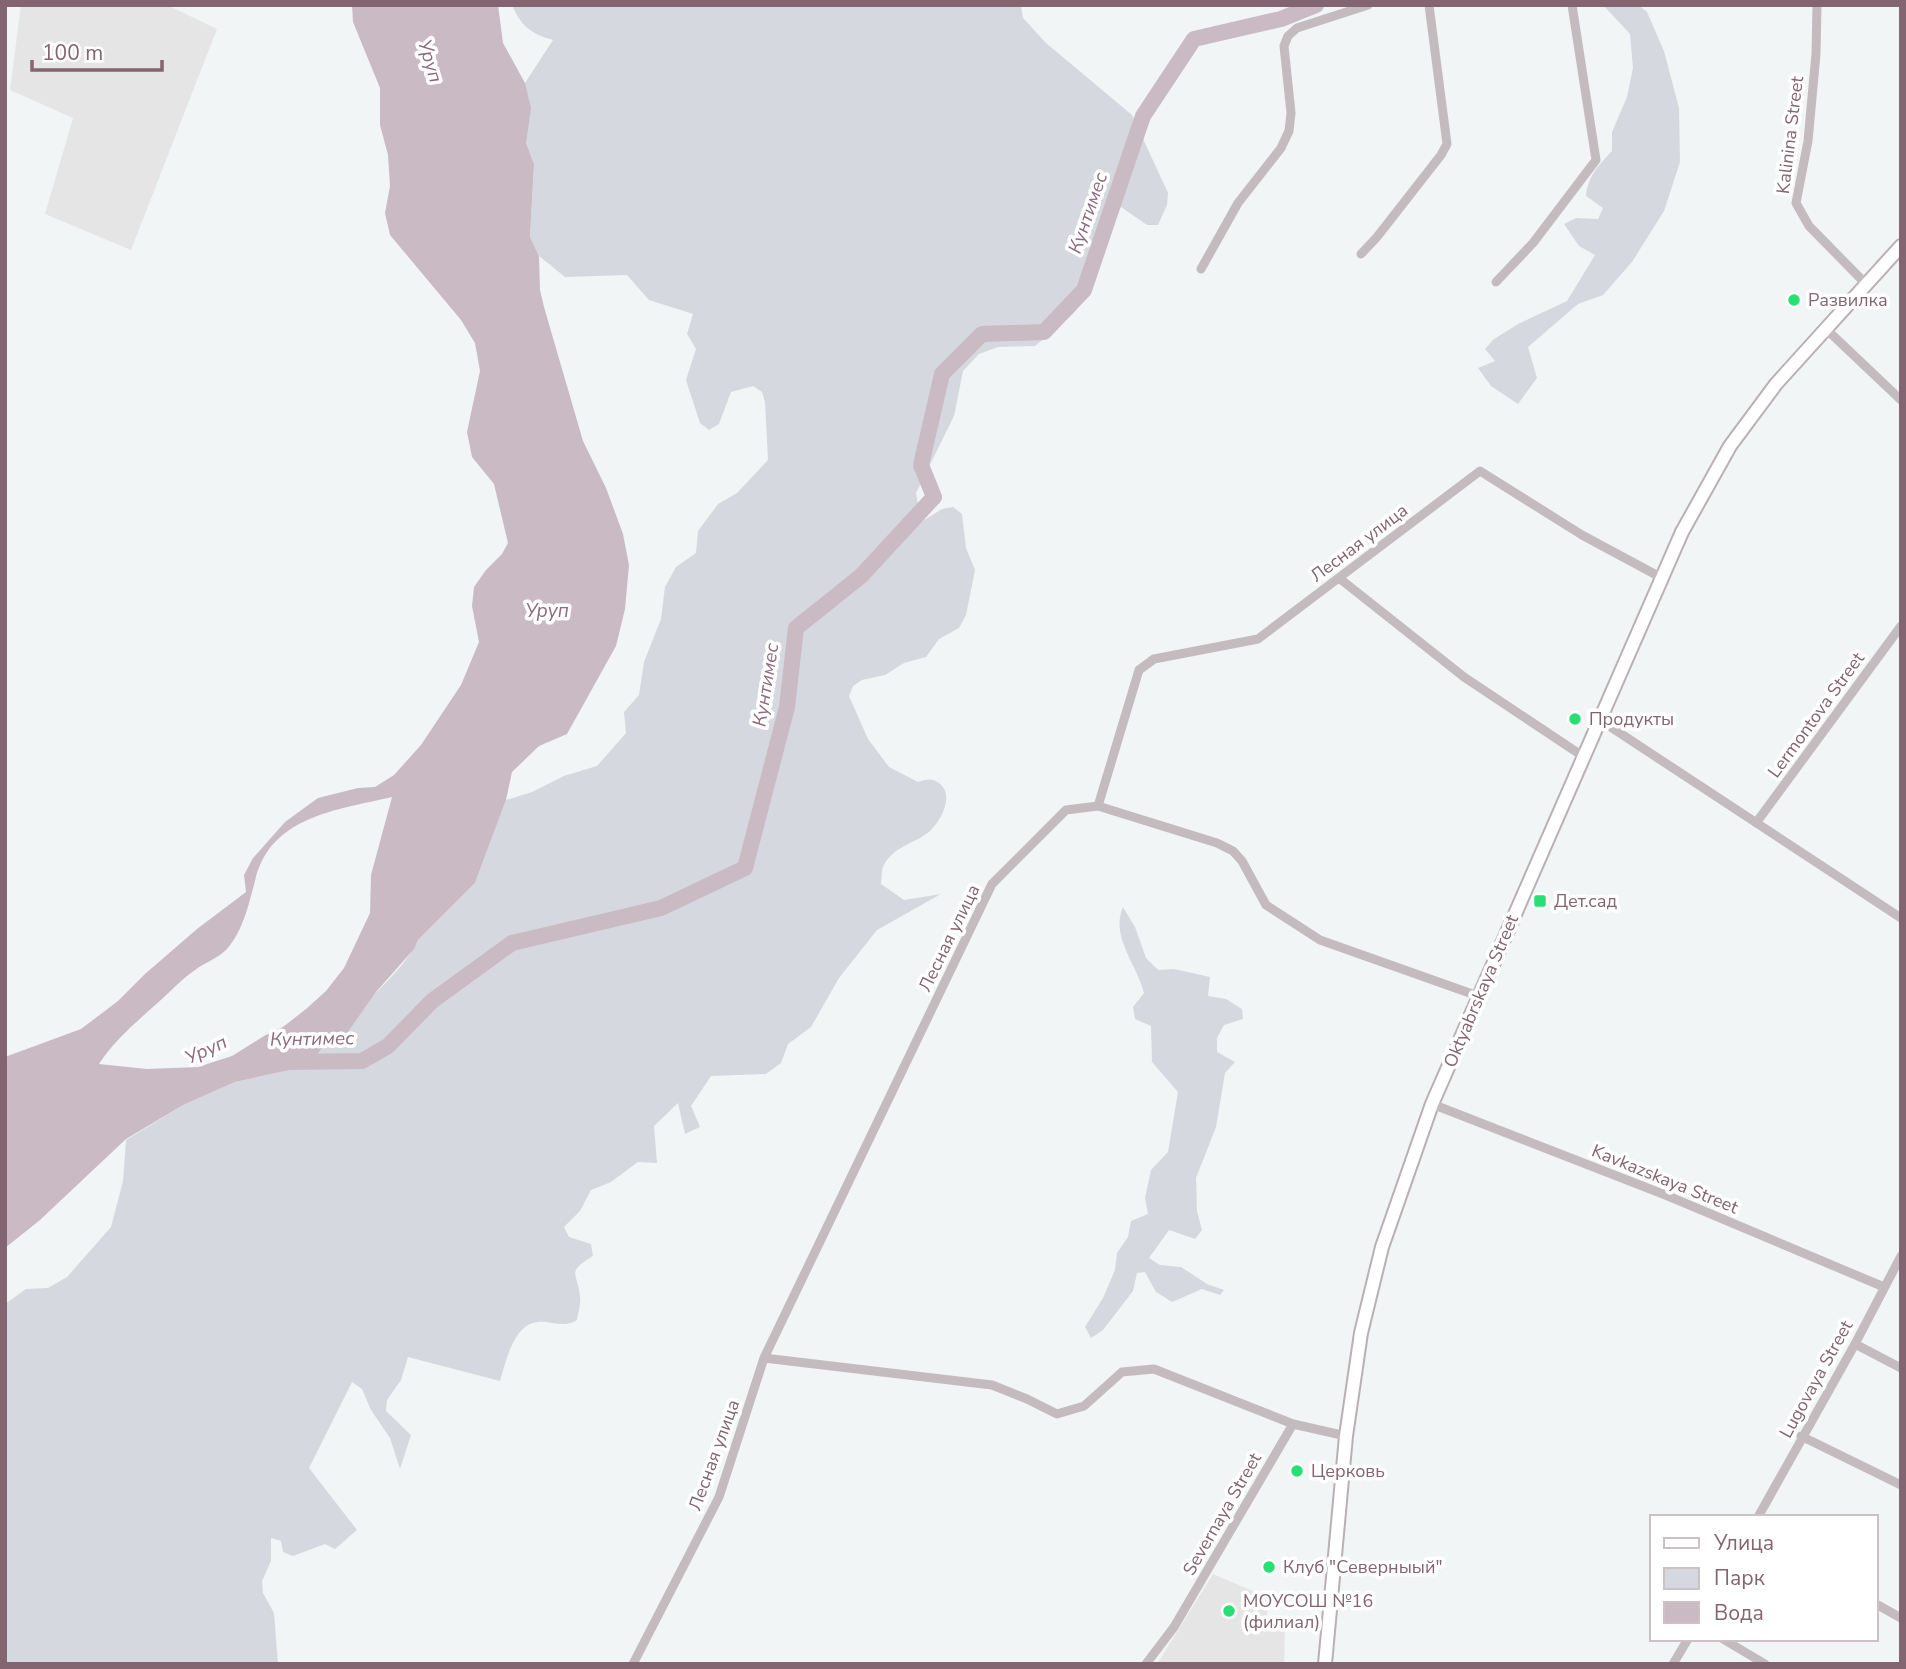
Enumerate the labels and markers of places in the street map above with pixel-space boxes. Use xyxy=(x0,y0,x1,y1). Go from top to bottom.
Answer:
place label: Развилка xyxy=(1808,288,1888,312)
marker: Развилка xyxy=(1786,292,1802,308)
place label: Продукты xyxy=(1589,707,1674,731)
marker: Продукты xyxy=(1567,711,1583,727)
place label: Дет.сад xyxy=(1554,889,1617,913)
marker: Дет.сад xyxy=(1532,893,1548,909)
place label: Церковь xyxy=(1311,1459,1385,1483)
marker: Церковь xyxy=(1289,1463,1305,1479)
place label: Клуб "Северныый" xyxy=(1283,1555,1443,1579)
marker: Клуб "Северныый" xyxy=(1261,1559,1277,1575)
place label: МОУСОШ №16 (филиал) xyxy=(1243,1589,1373,1634)
marker: МОУСОШ №16 (филиал) xyxy=(1221,1603,1237,1619)

